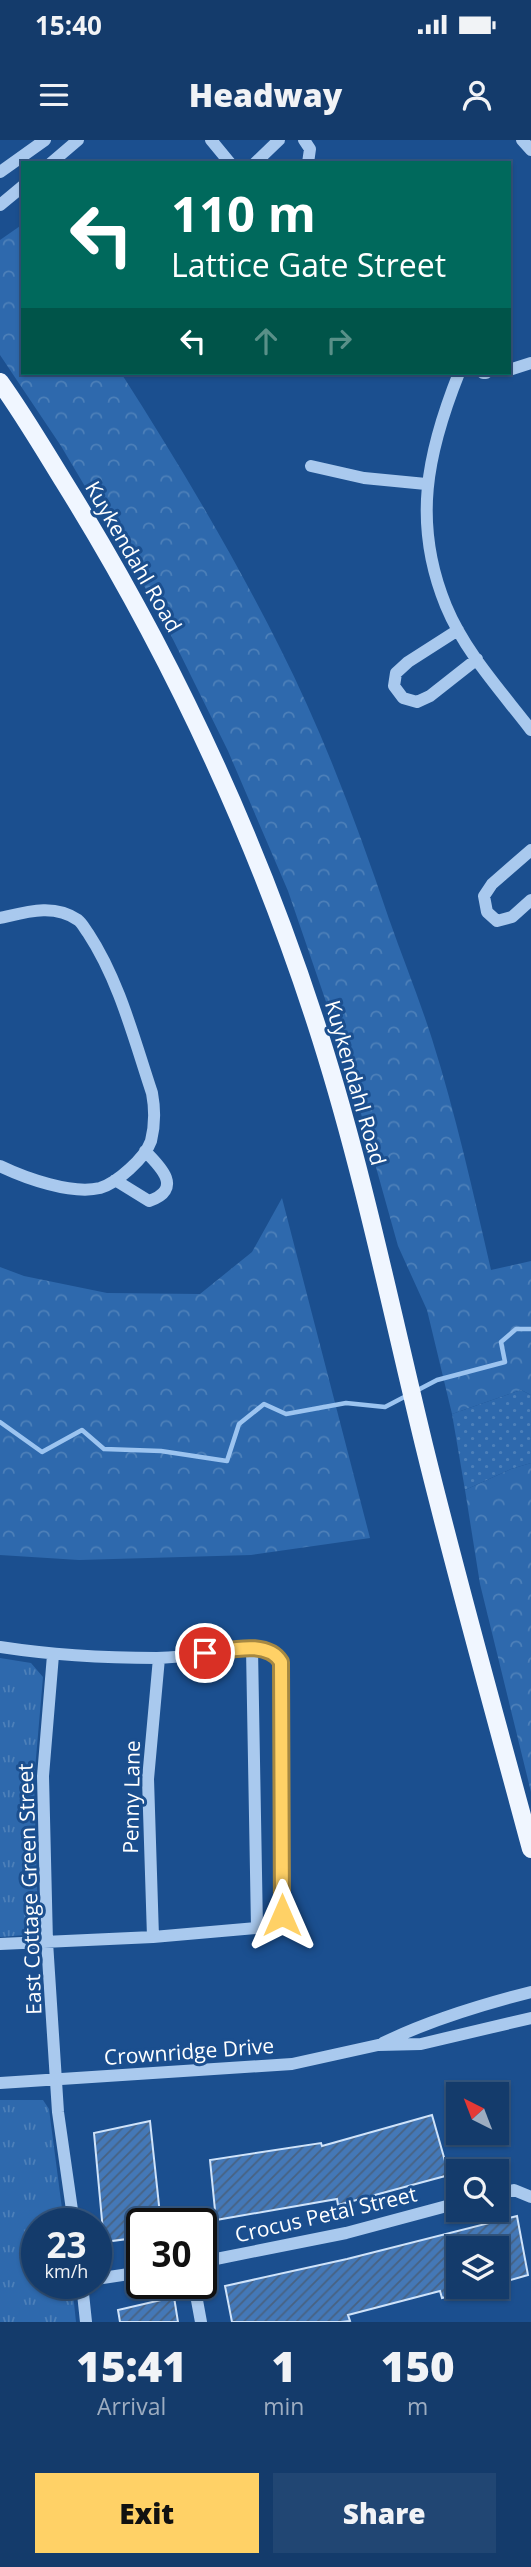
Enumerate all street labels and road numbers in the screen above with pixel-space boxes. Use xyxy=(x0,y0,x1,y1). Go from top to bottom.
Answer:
street label: Kuykendahl Road xyxy=(79,476,189,637)
street label: Kuykendahl Road xyxy=(319,997,393,1168)
street label: Penny Lane xyxy=(116,1740,146,1854)
street label: East Cottage Green Street xyxy=(11,1763,47,2015)
street label: Crownridge Drive xyxy=(103,2031,275,2071)
street label: Crocus Petal Street xyxy=(232,2179,419,2249)

